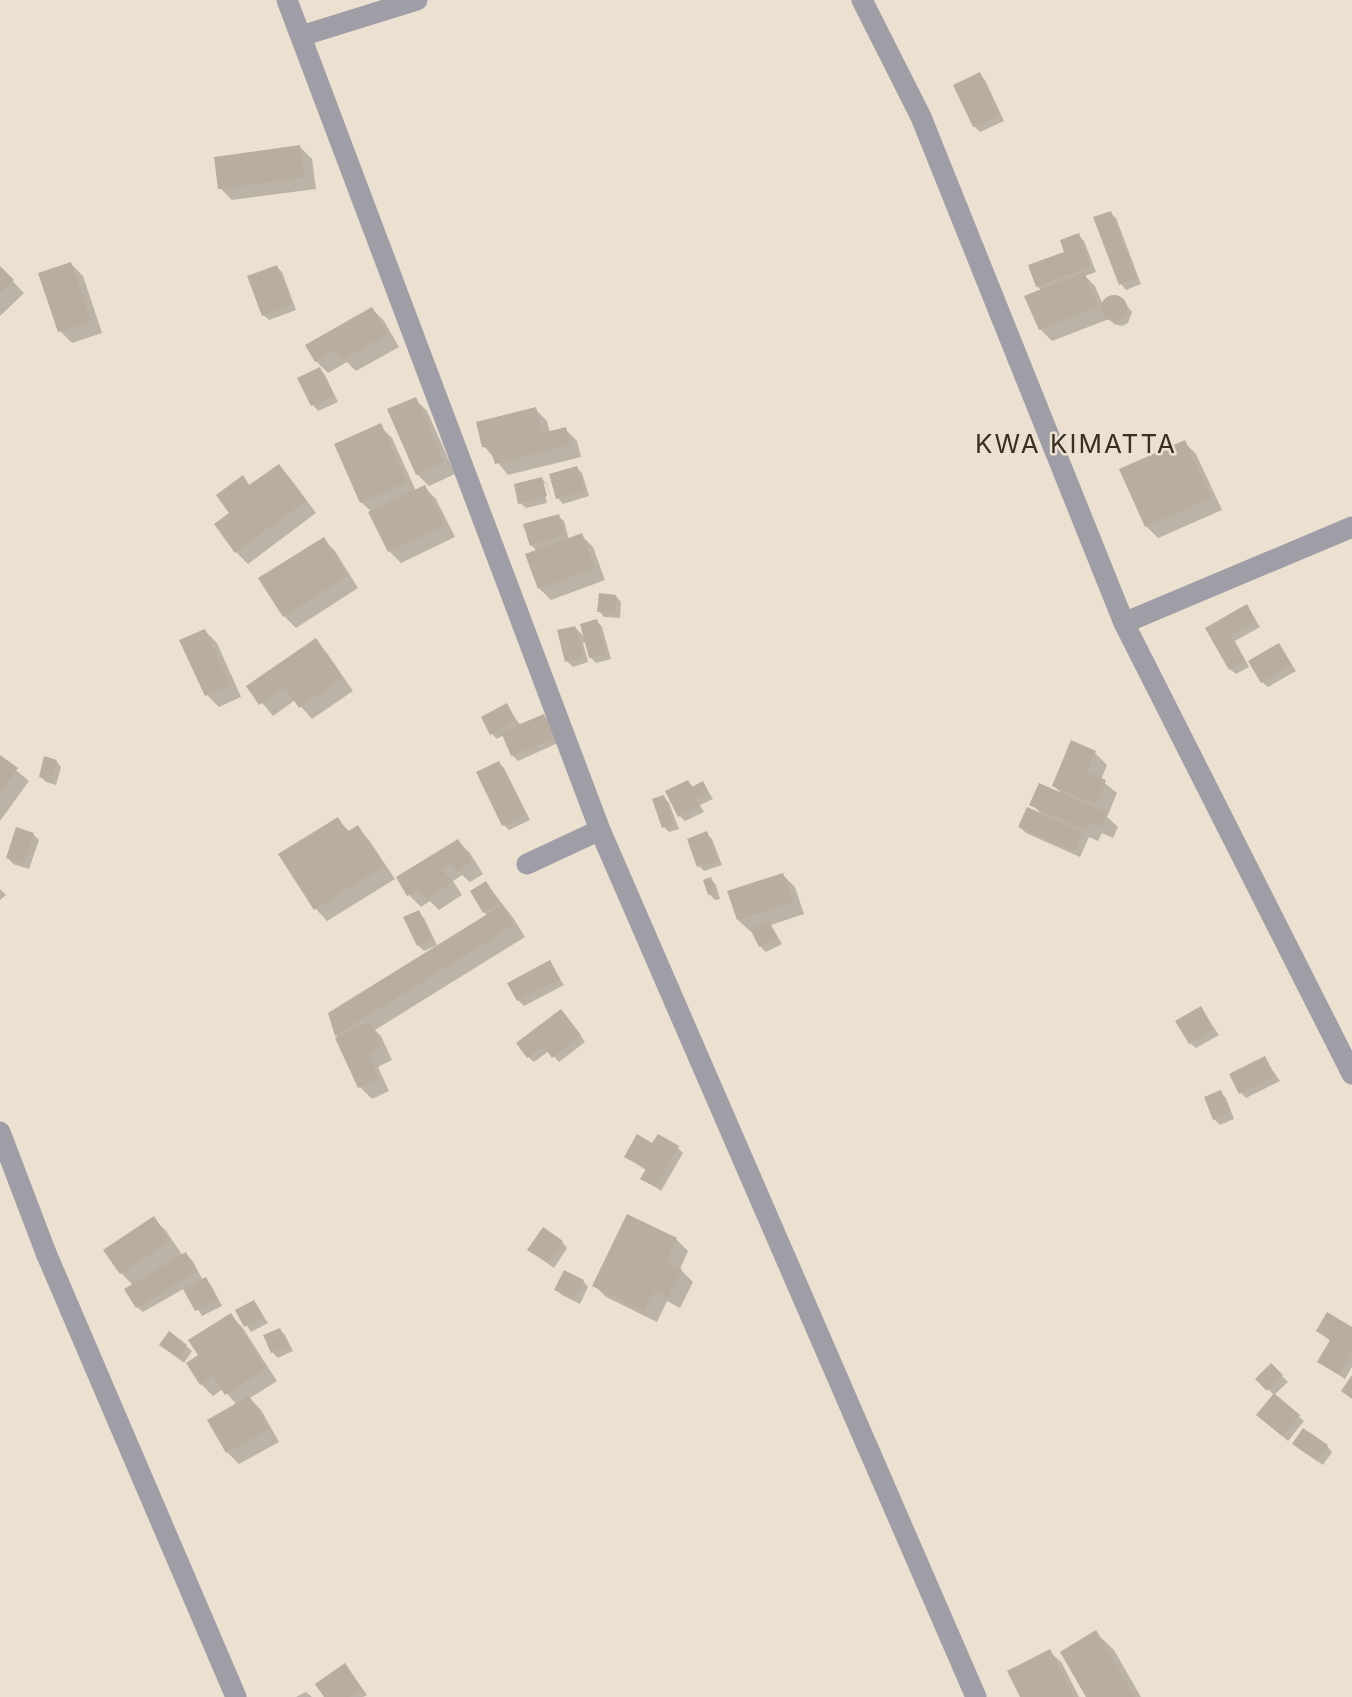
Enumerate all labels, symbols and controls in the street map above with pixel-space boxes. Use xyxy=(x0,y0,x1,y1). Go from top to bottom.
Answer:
district label: KWA KIMATTA xyxy=(975,428,1177,459)

